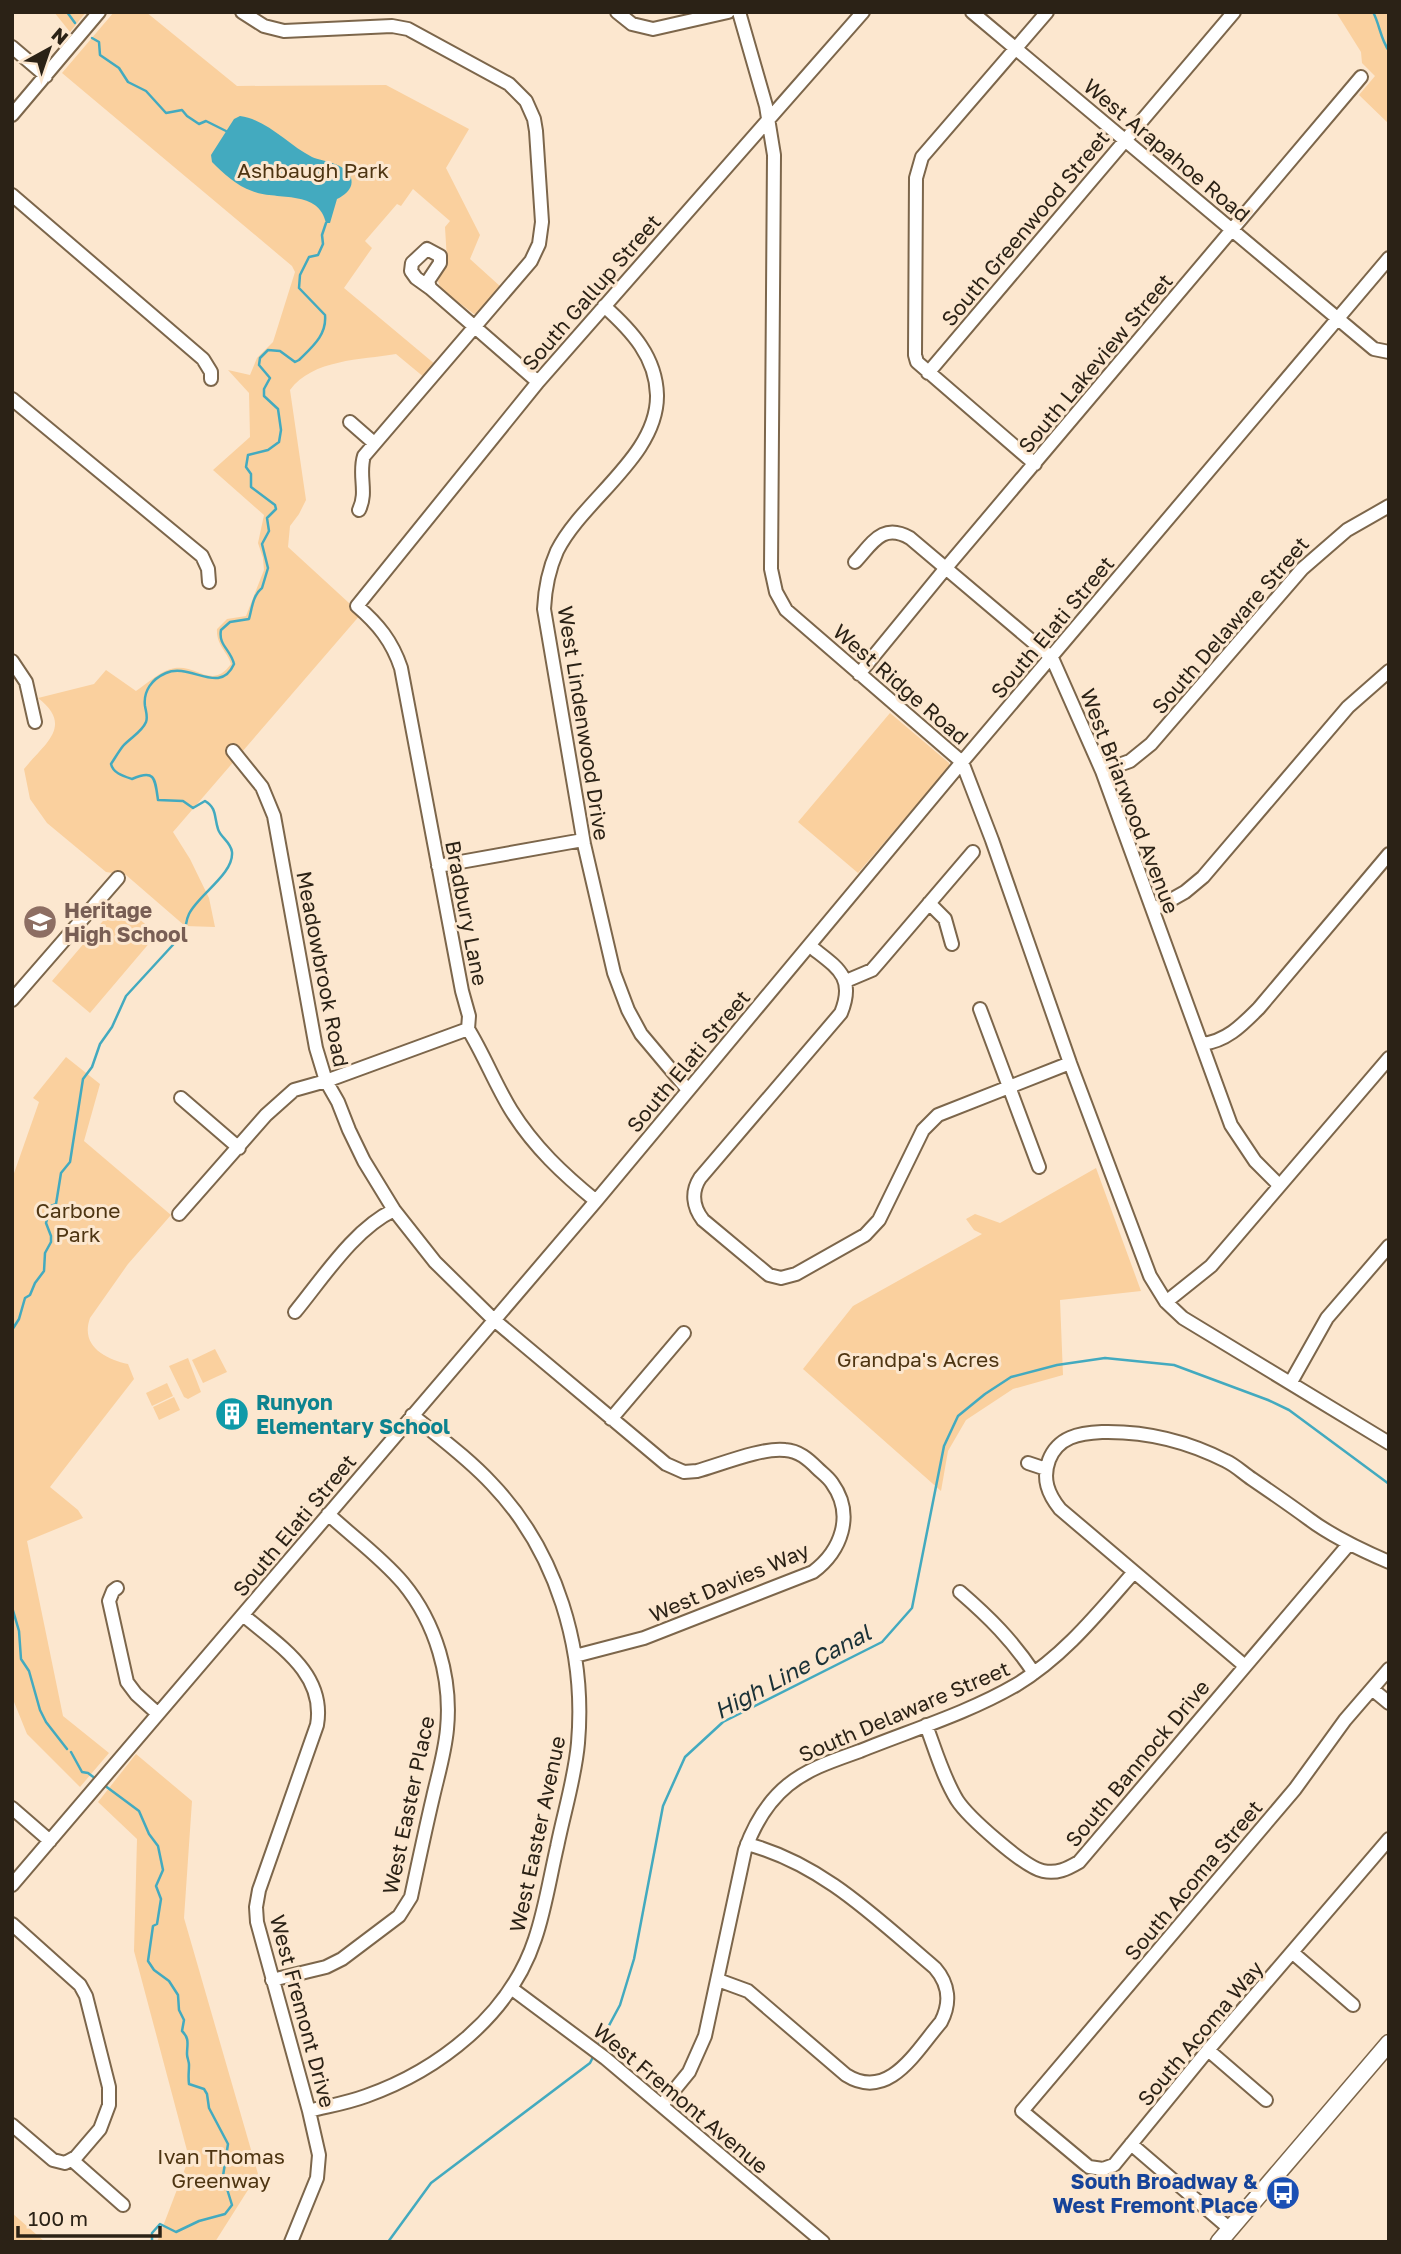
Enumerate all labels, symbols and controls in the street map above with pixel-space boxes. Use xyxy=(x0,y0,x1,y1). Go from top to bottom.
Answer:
north arrow xyxy=(14,14,84,84)
text: N xyxy=(47,22,73,49)
street label: West Arapahoe Road xyxy=(1078,73,1256,227)
street label: South Greenwood Street xyxy=(936,125,1114,331)
park label: Ashbaugh Park xyxy=(237,157,389,183)
street label: South Gallup Street xyxy=(516,209,666,375)
street label: South Lakeview Street xyxy=(1012,268,1178,458)
street label: South Delaware Street xyxy=(1146,531,1314,719)
street label: South Elati Street xyxy=(985,550,1119,704)
street label: West Lindenwood Drive xyxy=(553,604,615,842)
street label: West Ridge Road xyxy=(828,618,974,750)
street label: West Briarwood Avenue xyxy=(1075,685,1185,917)
street label: Bradbury Lane xyxy=(440,838,494,988)
street label: Meadowbrook Road xyxy=(291,869,355,1069)
place label: Heritage High School xyxy=(64,897,188,947)
school or university icon: Heritage High School xyxy=(21,903,59,941)
street label: South Elati Street xyxy=(621,984,755,1138)
park label: Carbone Park xyxy=(36,1197,120,1247)
park label: Grandpa's Acres xyxy=(837,1346,999,1372)
place label: Runyon Elementary School xyxy=(256,1389,450,1439)
building icon: Runyon Elementary School xyxy=(213,1395,251,1433)
street label: South Elati Street xyxy=(227,1448,361,1602)
street label: West Davies Way xyxy=(645,1537,813,1627)
water label: High Line Canal xyxy=(709,1617,877,1724)
street label: South Delaware Street xyxy=(795,1655,1013,1767)
street label: South Bannock Drive xyxy=(1059,1674,1215,1852)
street label: West Easter Place xyxy=(376,1713,440,1897)
street label: West Easter Avenue xyxy=(503,1733,571,1935)
street label: South Acoma Street xyxy=(1118,1795,1268,1965)
street label: West Fremont Drive xyxy=(265,1912,341,2110)
street label: South Acoma Way xyxy=(1132,1955,1268,2111)
street label: West Fremont Avenue xyxy=(588,2017,774,2179)
park label: Ivan Thomas Greenway xyxy=(157,2143,285,2193)
place label: South Broadway & West Fremont Place xyxy=(1053,2168,1258,2218)
bus stop icon: South Broadway & West Fremont Place xyxy=(1264,2174,1302,2212)
scale bar xyxy=(18,2194,159,2238)
text: 100 m xyxy=(28,2205,88,2231)

